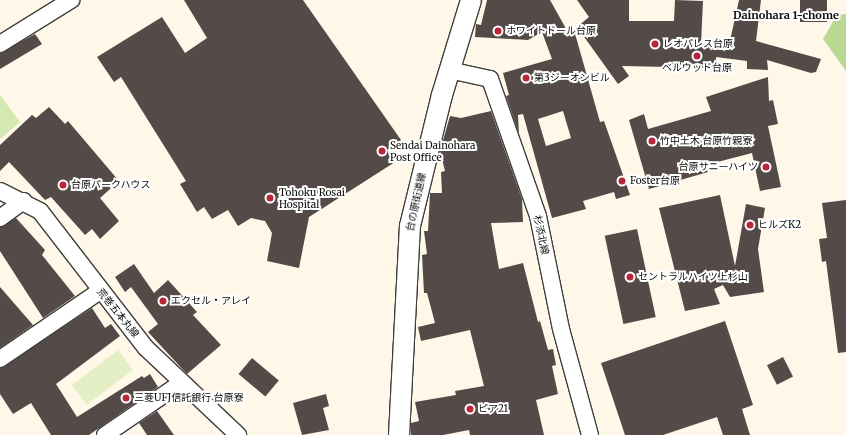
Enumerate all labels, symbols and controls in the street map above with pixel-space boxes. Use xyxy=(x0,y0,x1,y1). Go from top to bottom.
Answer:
district label: Dainohara 1-chome xyxy=(733,8,839,22)
place label: ホワイトドール台原 xyxy=(506,25,596,37)
marker: ホワイトドール台原 xyxy=(493,26,503,36)
place label: レオパレス台原 xyxy=(663,38,733,50)
marker: レオパレス台原 xyxy=(650,39,660,49)
marker: ベルウッド台原 xyxy=(692,51,702,61)
place label: ベルウッド台原 xyxy=(662,62,732,74)
place label: 第3ジーオンビル xyxy=(534,72,610,84)
marker: 第3ジーオンビル xyxy=(521,73,531,83)
place label: 竹中土木 台原竹親寮 xyxy=(660,135,752,147)
marker: 竹中土木 台原竹親寮 xyxy=(647,136,657,146)
place label: Sendai Dainohara Post Office xyxy=(390,139,475,162)
marker: Sendai Dainohara Post Office xyxy=(377,146,387,156)
place label: 台原サニーハイツ xyxy=(678,161,758,173)
marker: 台原サニーハイツ xyxy=(761,162,771,172)
street label: 台の原街道線 xyxy=(404,171,428,233)
place label: Foster台原 xyxy=(630,175,680,187)
marker: Foster台原 xyxy=(617,176,627,186)
place label: 台原パークハウス xyxy=(71,179,151,191)
marker: 台原パークハウス xyxy=(58,180,68,190)
place label: Tohoku Rosai Hospital xyxy=(279,186,345,210)
marker: Tohoku Rosai Hospital xyxy=(264,192,276,204)
street label: 杉添北線 xyxy=(531,214,551,256)
place label: ヒルズK2 xyxy=(758,219,801,231)
marker: ヒルズK2 xyxy=(745,220,755,230)
place label: セントラルハイツ上杉山 xyxy=(638,271,748,283)
marker: セントラルハイツ上杉山 xyxy=(625,272,635,282)
street label: 荒巻五本丸線 xyxy=(94,286,142,340)
place label: エクセル・アレイ xyxy=(171,295,251,307)
marker: エクセル・アレイ xyxy=(158,296,168,306)
place label: 三菱UFJ信託銀行 台原寮 xyxy=(134,392,244,404)
marker: 三菱UFJ信託銀行 台原寮 xyxy=(121,393,131,403)
place label: ピア21 xyxy=(478,403,508,415)
marker: ピア21 xyxy=(465,404,475,414)

